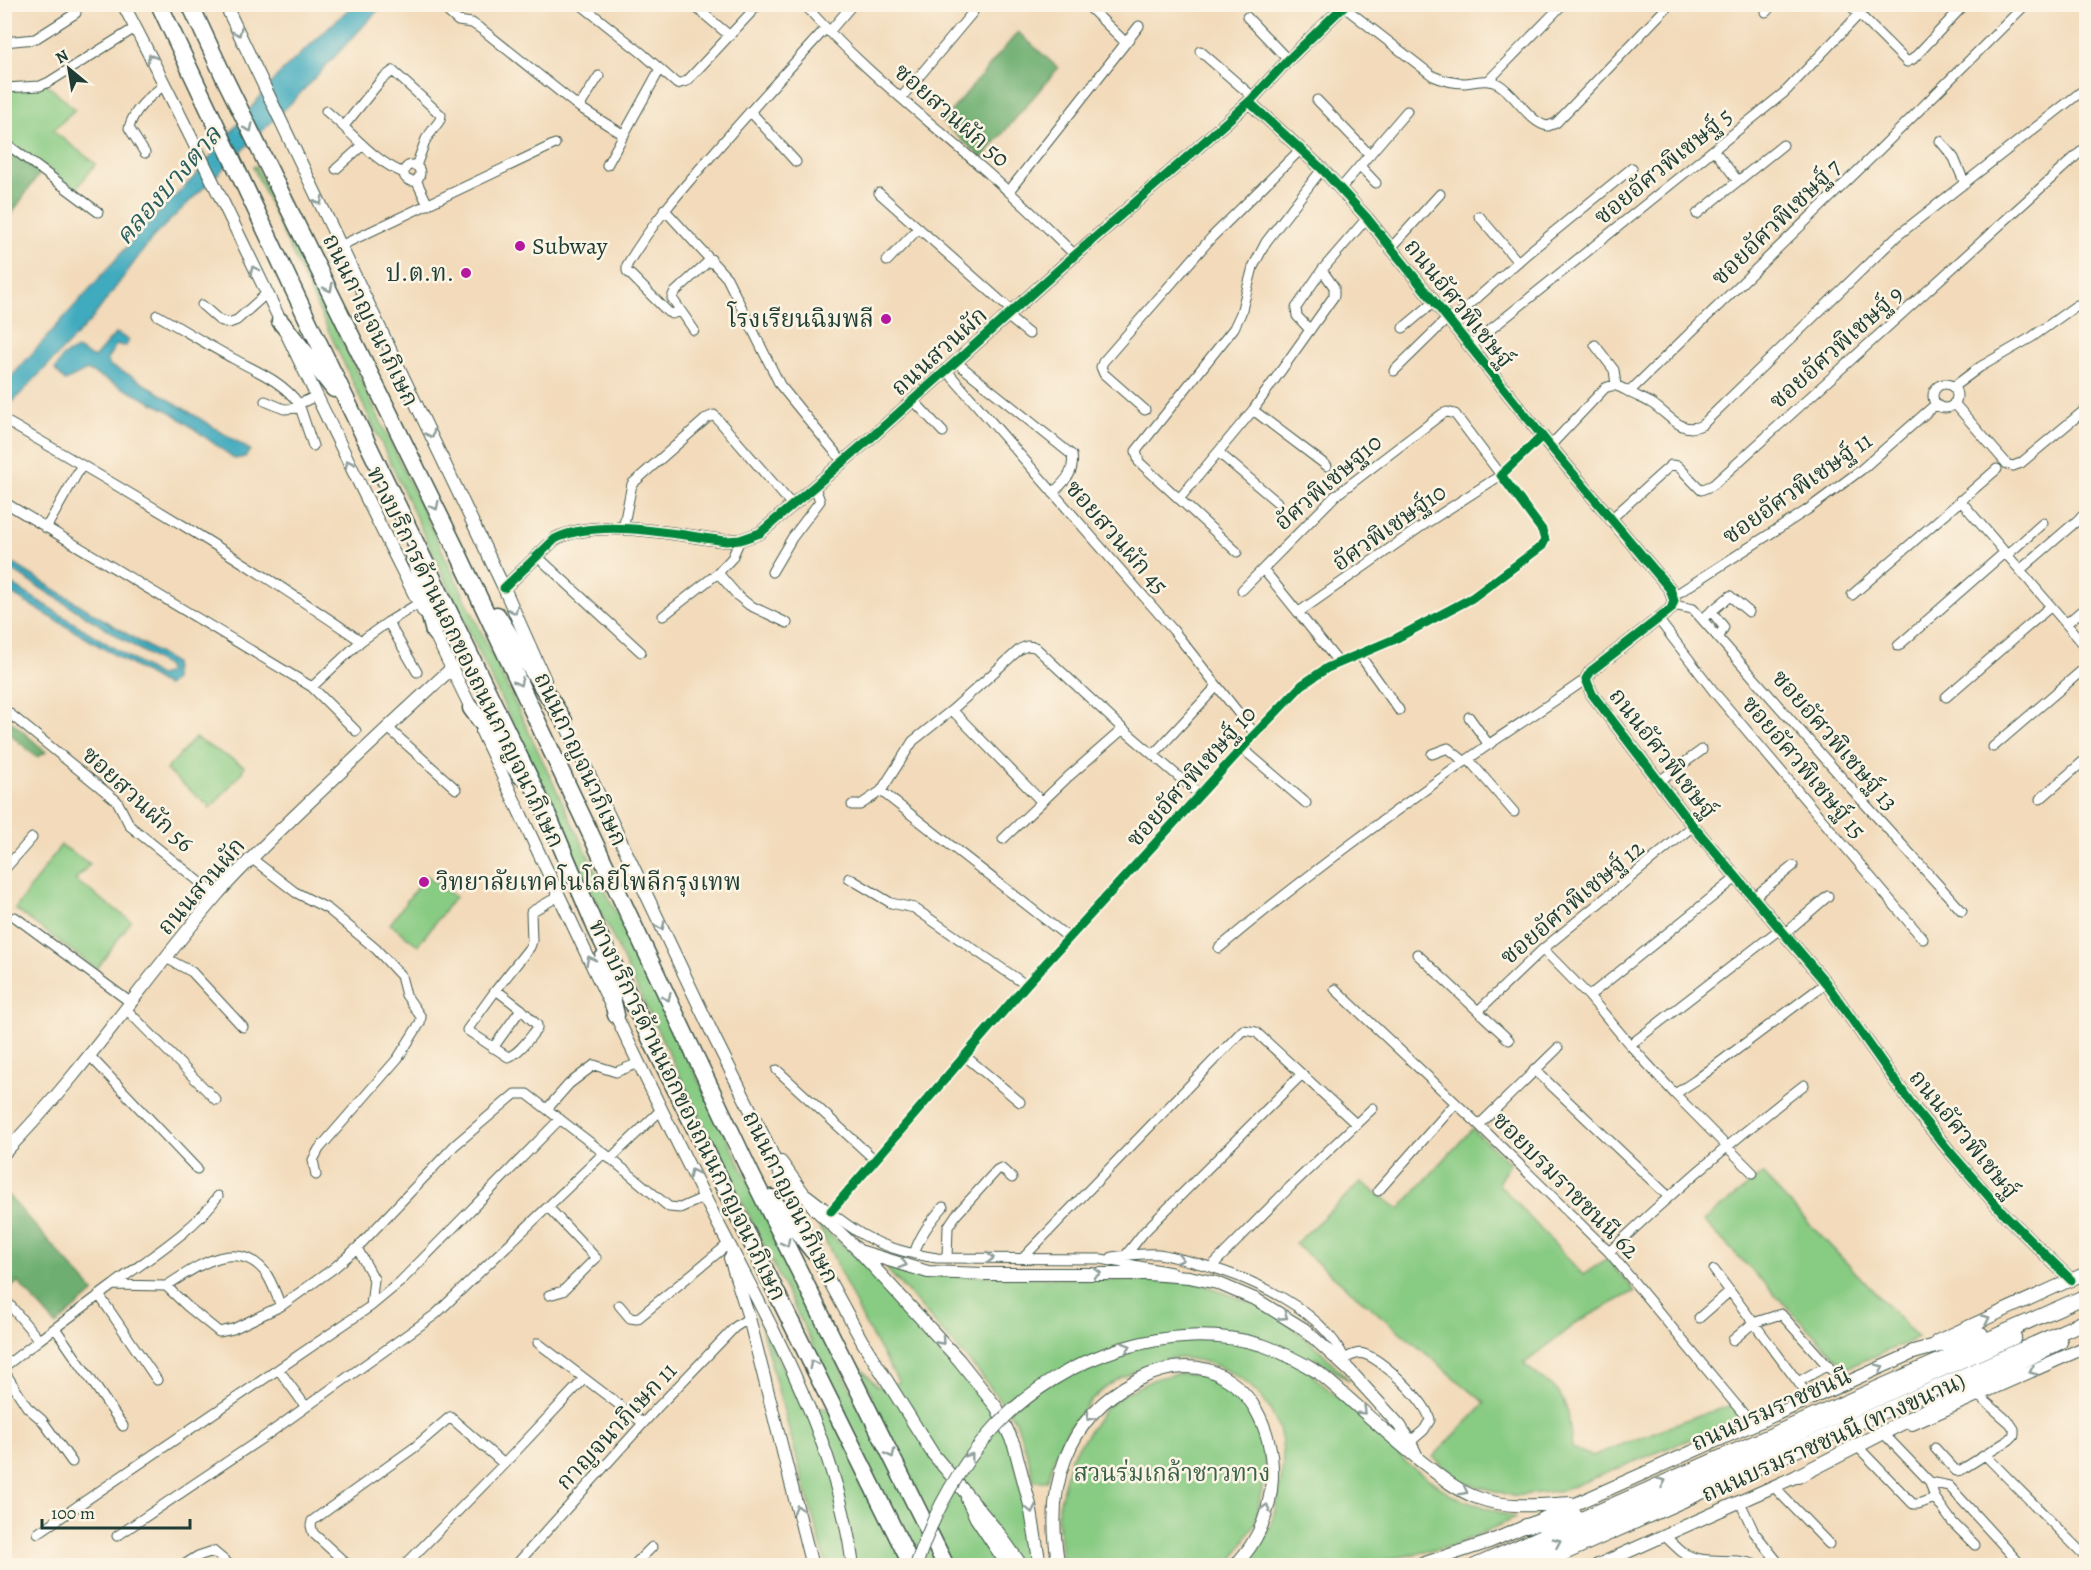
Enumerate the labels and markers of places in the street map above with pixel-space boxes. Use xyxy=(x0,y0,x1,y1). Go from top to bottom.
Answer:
place label: Subway xyxy=(532,230,608,262)
marker: Subway xyxy=(513,239,527,253)
place label: ป.ต.ท. xyxy=(386,257,454,289)
marker: ป.ต.ท. xyxy=(459,266,473,280)
place label: โรงเรียนฉิมพลี xyxy=(727,301,874,335)
marker: โรงเรียนฉิมพลี xyxy=(879,312,893,326)
place label: วิทยาลัยเทคโนโลยีโพลีกรุงเทพ xyxy=(436,864,741,898)
marker: วิทยาลัยเทคโนโลยีโพลีกรุงเทพ xyxy=(417,875,431,889)

